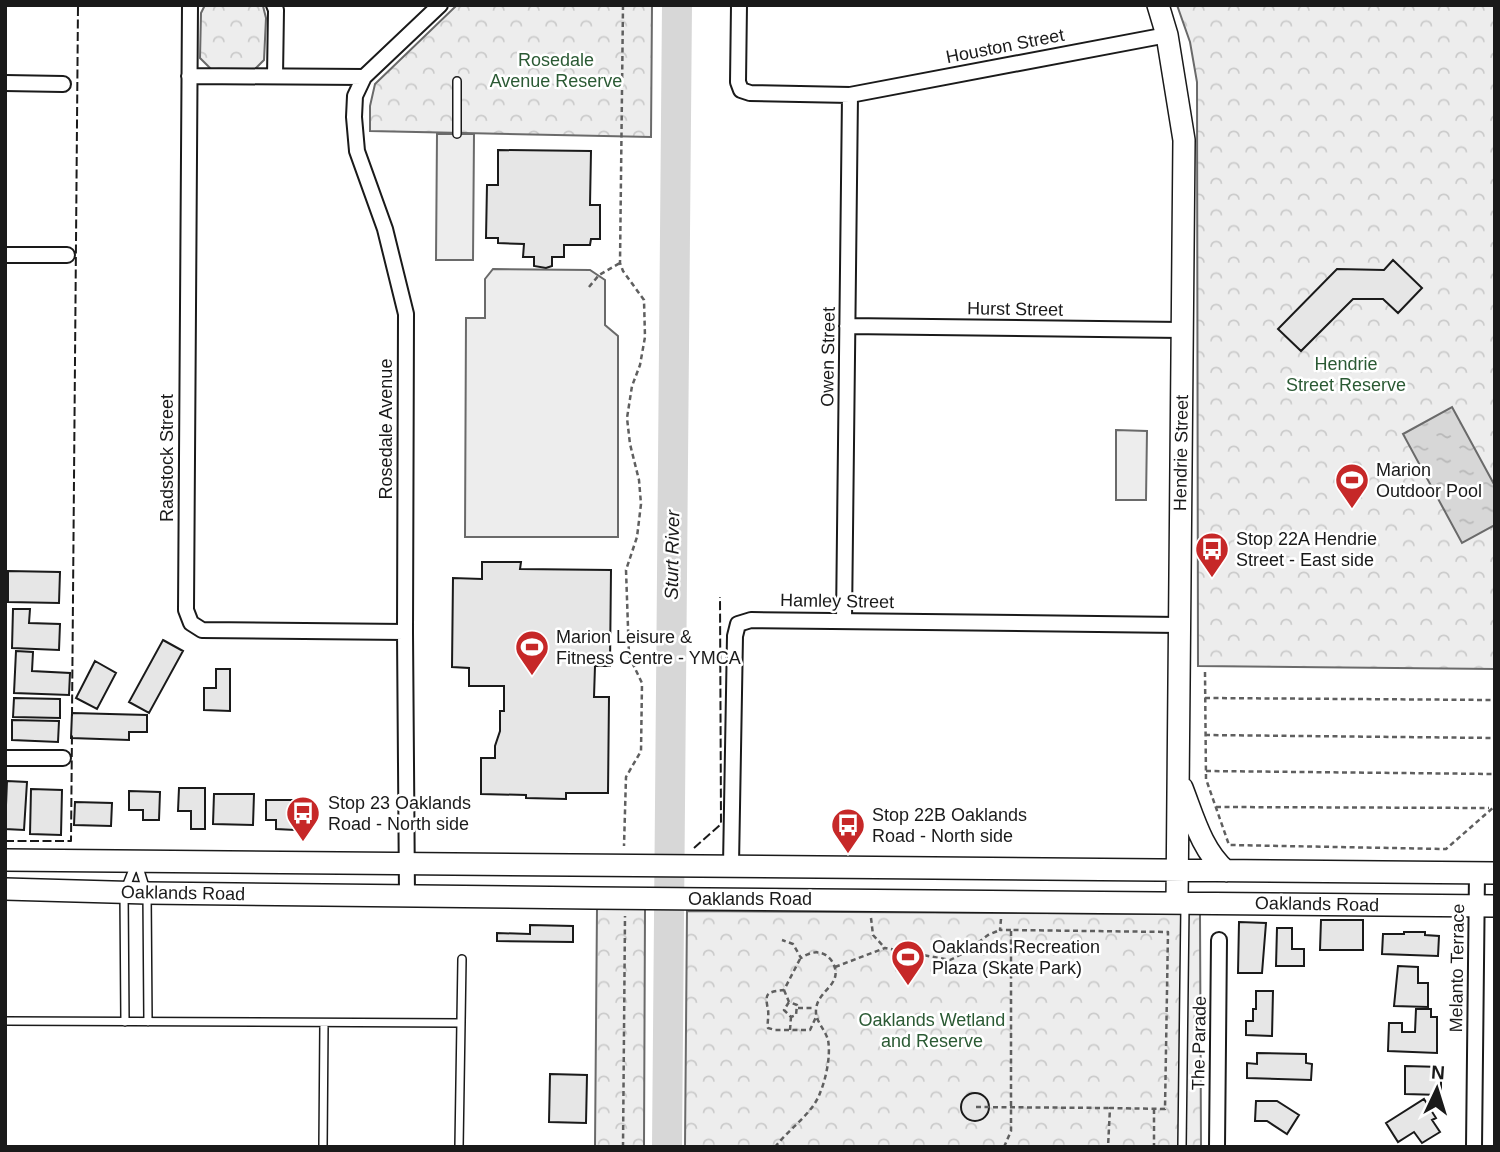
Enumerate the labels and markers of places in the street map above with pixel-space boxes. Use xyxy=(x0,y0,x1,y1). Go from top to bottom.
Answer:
place label: Marion Outdoor Pool xyxy=(1376,460,1482,501)
sports icon: Marion Outdoor Pool xyxy=(1333,461,1371,510)
place label: Stop 22A Hendrie Street - East side xyxy=(1236,529,1377,570)
bus stop icon: Stop 22A Hendrie Street - East side xyxy=(1193,530,1231,579)
place label: Marion Leisure & Fitness Centre - YMCA xyxy=(556,627,741,668)
sports icon: Marion Leisure & Fitness Centre - YMCA xyxy=(513,628,551,677)
place label: Stop 23 Oaklands Road - North side xyxy=(328,793,471,834)
bus stop icon: Stop 23 Oaklands Road - North side xyxy=(284,794,322,843)
place label: Stop 22B Oaklands Road - North side xyxy=(872,805,1027,846)
bus stop icon: Stop 22B Oaklands Road - North side xyxy=(829,806,867,855)
place label: Oaklands Recreation Plaza (Skate Park) xyxy=(932,937,1100,978)
sports icon: Oaklands Recreation Plaza (Skate Park) xyxy=(889,938,927,987)

